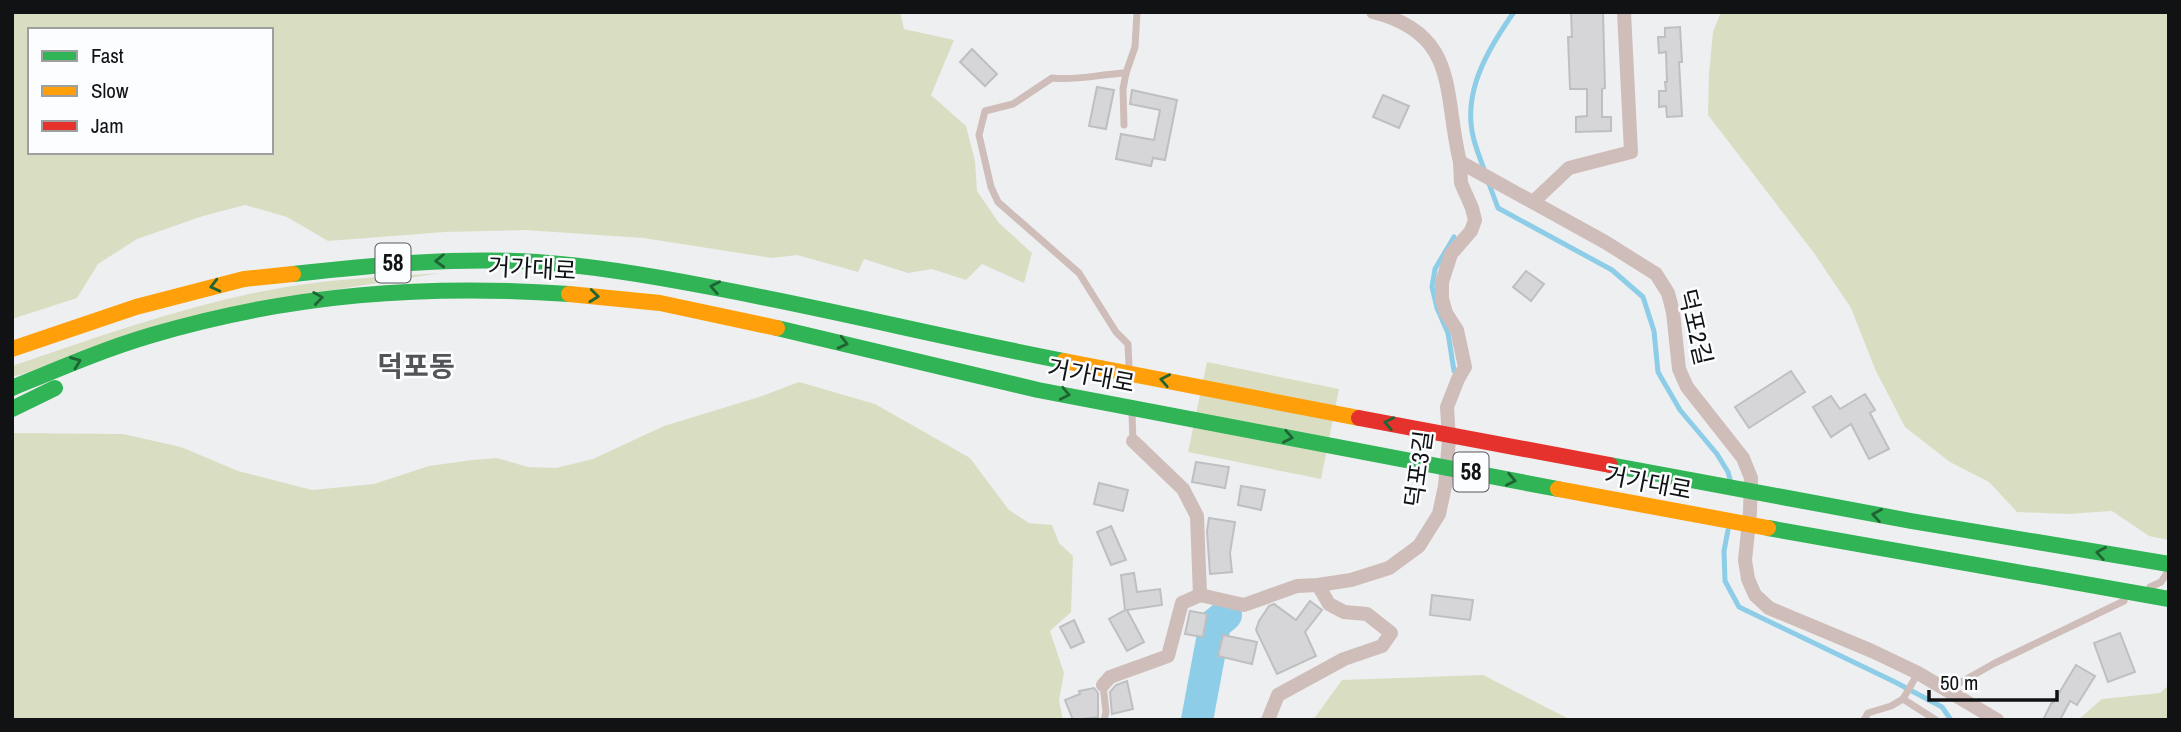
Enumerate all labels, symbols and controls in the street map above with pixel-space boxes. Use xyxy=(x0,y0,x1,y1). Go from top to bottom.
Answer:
legend xyxy=(28,28,273,154)
text: Fast xyxy=(91,41,124,70)
text: Slow xyxy=(91,76,129,105)
text: Jam xyxy=(91,111,124,140)
road number: 58 xyxy=(376,244,410,282)
street label: 거가대로 xyxy=(487,250,577,286)
one-way arrow xyxy=(435,253,446,268)
one-way arrow xyxy=(209,278,221,292)
one-way arrow xyxy=(709,281,721,296)
street label: 덕포2길 xyxy=(1672,286,1720,368)
one-way arrow xyxy=(589,288,600,303)
one-way arrow xyxy=(312,291,324,306)
one-way arrow xyxy=(837,335,849,349)
district label: 덕포동 xyxy=(377,347,455,385)
street label: 거가대로 xyxy=(1045,351,1138,399)
one-way arrow xyxy=(69,357,81,371)
one-way arrow xyxy=(1159,373,1171,388)
one-way arrow xyxy=(1059,385,1071,400)
one-way arrow xyxy=(1383,416,1395,431)
street label: 덕포3길 xyxy=(1397,428,1439,509)
one-way arrow xyxy=(1282,429,1294,444)
road number: 58 xyxy=(1454,452,1488,492)
street label: 거가대로 xyxy=(1602,458,1695,506)
one-way arrow xyxy=(1505,472,1517,487)
one-way arrow xyxy=(1871,508,1883,523)
one-way arrow xyxy=(2096,546,2107,561)
scale bar xyxy=(1929,658,2057,702)
text: 50 m xyxy=(1940,668,1978,697)

